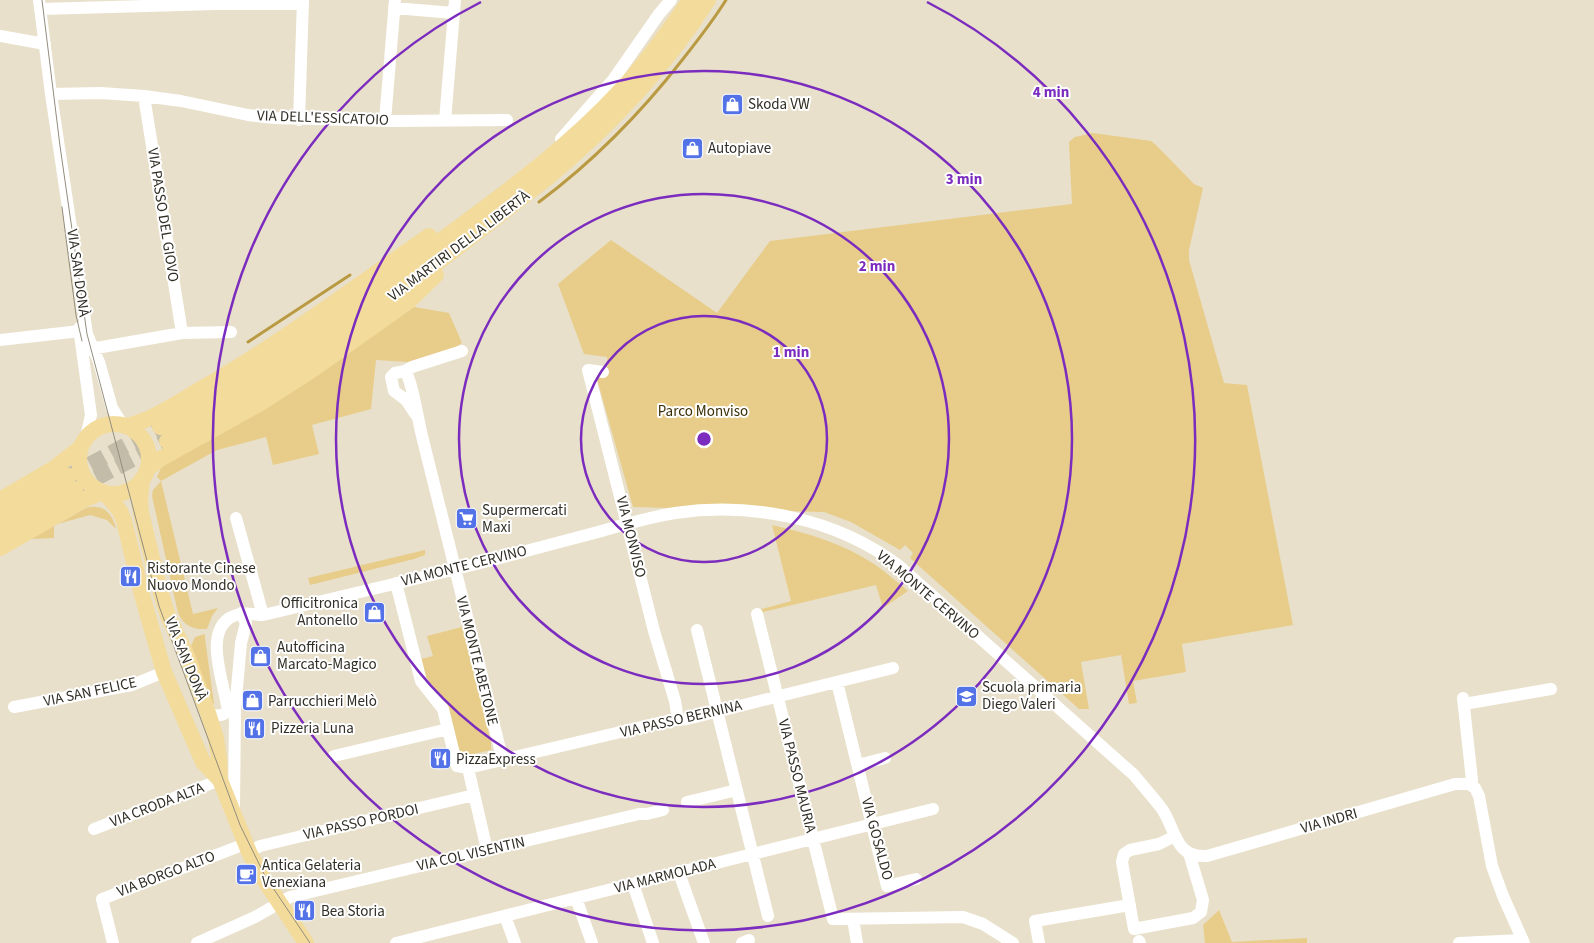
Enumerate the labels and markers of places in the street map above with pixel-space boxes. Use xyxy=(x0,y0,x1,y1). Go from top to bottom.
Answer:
shop icon: Skoda VW xyxy=(720,92,744,116)
place label: Skoda VW xyxy=(748,94,810,115)
shop icon: Autopiave xyxy=(680,136,704,160)
place label: Autopiave xyxy=(708,138,771,159)
centre of rings xyxy=(695,430,713,448)
place label: Supermercati Maxi xyxy=(482,500,567,538)
supermarket icon: Supermercati Maxi xyxy=(454,507,478,531)
place label: Ristorante Cinese Nuovo Mondo xyxy=(147,558,256,596)
restaurant icon: Ristorante Cinese Nuovo Mondo xyxy=(119,565,143,589)
place label: Officitronica Antonello xyxy=(281,593,358,631)
shop icon: Officitronica Antonello xyxy=(362,600,386,624)
place label: Autofficina Marcato-Magico xyxy=(277,637,377,675)
shop icon: Autofficina Marcato-Magico xyxy=(249,644,273,668)
place label: Scuola primaria Diego Valeri xyxy=(982,677,1081,715)
school or university icon: Scuola primaria Diego Valeri xyxy=(954,684,978,708)
shop icon: Parrucchieri Melò xyxy=(240,689,264,713)
place label: Parrucchieri Melò xyxy=(268,691,377,712)
restaurant icon: Pizzeria Luna xyxy=(243,716,267,740)
place label: Pizzeria Luna xyxy=(271,718,354,739)
restaurant icon: PizzaExpress xyxy=(428,747,452,771)
place label: PizzaExpress xyxy=(456,749,536,770)
place label: Antica Gelateria Venexiana xyxy=(262,855,361,893)
cafe icon: Antica Gelateria Venexiana xyxy=(234,862,258,886)
restaurant icon: Bea Storia xyxy=(293,899,317,923)
place label: Bea Storia xyxy=(321,901,385,922)

